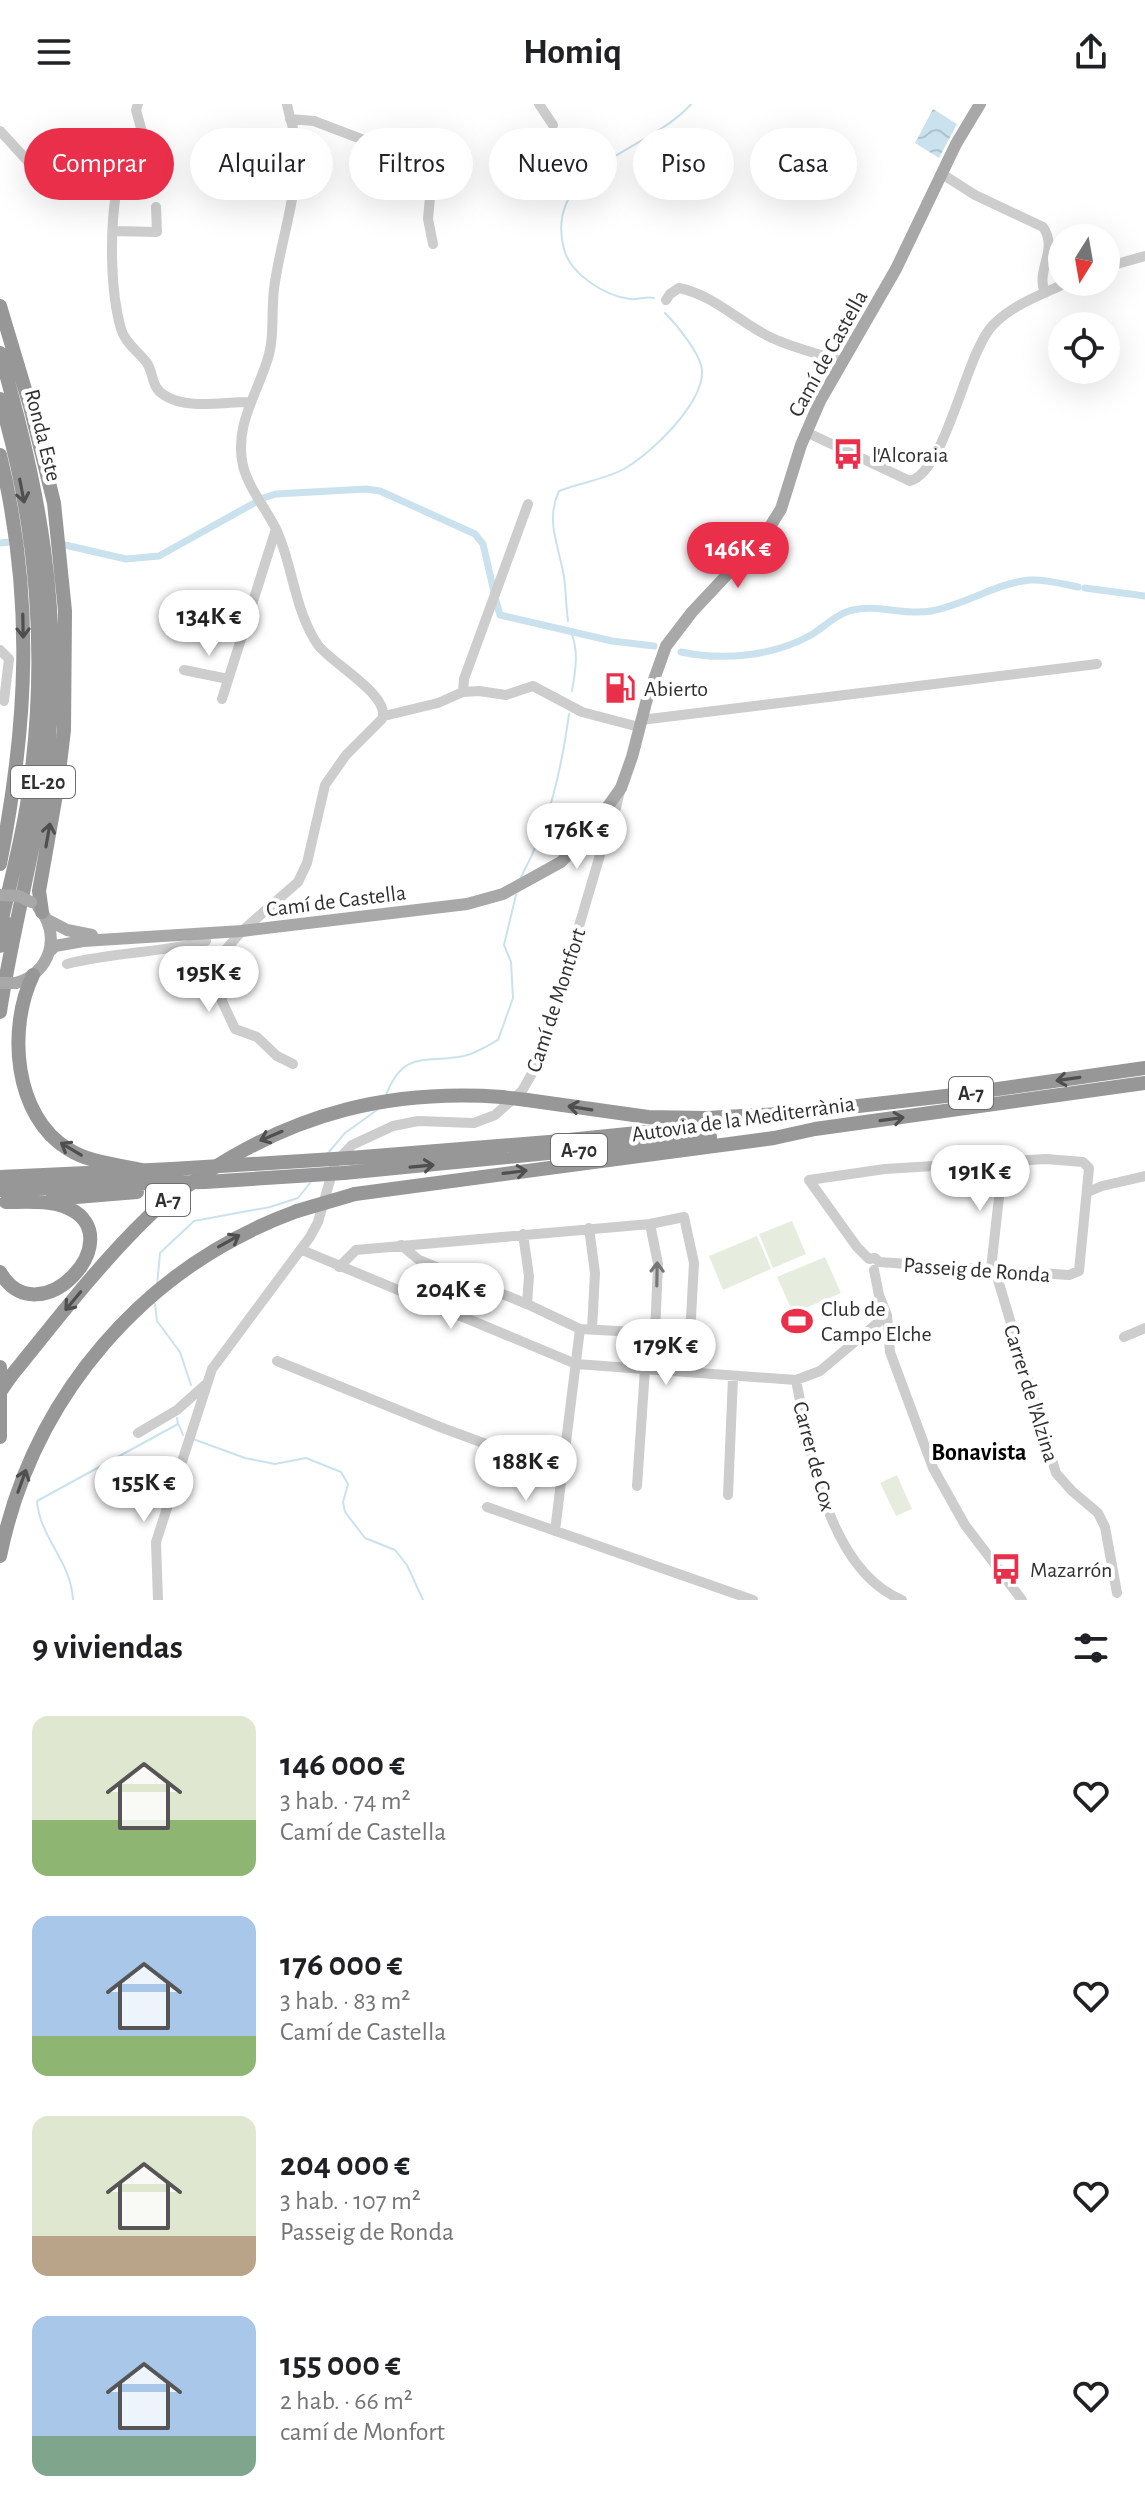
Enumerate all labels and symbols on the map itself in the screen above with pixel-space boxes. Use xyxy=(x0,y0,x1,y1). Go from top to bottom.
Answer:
north arrow xyxy=(1048,224,1120,296)
street label: Camí de Castella xyxy=(784,287,872,420)
street label: Ronda Este xyxy=(21,387,65,484)
bus stop icon: l'Alcoraia xyxy=(831,437,865,471)
place label: l'Alcoraia xyxy=(872,444,949,466)
one-way arrow xyxy=(16,478,31,504)
pin: 146K € xyxy=(673,522,803,590)
pin: 134K € xyxy=(144,590,274,658)
one-way arrow xyxy=(16,612,31,639)
fuel station icon: Abierto xyxy=(603,671,637,705)
place label: Abierto xyxy=(644,678,708,700)
road number: EL-20 xyxy=(11,766,75,798)
pin: 176K € xyxy=(512,803,642,871)
one-way arrow xyxy=(42,823,57,848)
street label: Camí de Castella xyxy=(265,881,407,920)
street label: Camí de Montfort xyxy=(522,926,590,1075)
pin: 195K € xyxy=(144,946,274,1014)
one-way arrow xyxy=(1056,1072,1081,1087)
road number: A-7 xyxy=(949,1077,993,1109)
street label: Autovia de la Mediterrània xyxy=(630,1092,856,1146)
one-way arrow xyxy=(568,1100,593,1115)
one-way arrow xyxy=(879,1111,904,1126)
one-way arrow xyxy=(259,1129,284,1144)
road number: A-70 xyxy=(551,1134,607,1166)
one-way arrow xyxy=(60,1141,83,1157)
pin: 191K € xyxy=(915,1145,1045,1213)
one-way arrow xyxy=(408,1158,435,1173)
one-way arrow xyxy=(501,1164,528,1179)
road number: A-7 xyxy=(146,1184,190,1216)
one-way arrow xyxy=(216,1233,240,1249)
street label: Passeig de Ronda xyxy=(903,1254,1051,1286)
one-way arrow xyxy=(650,1261,665,1288)
pin: 204K € xyxy=(386,1263,516,1331)
one-way arrow xyxy=(64,1290,82,1310)
place label: Club de Campo Elche xyxy=(821,1298,932,1345)
sports icon: Club de Campo Elche xyxy=(780,1304,814,1338)
pin: 179K € xyxy=(601,1319,731,1387)
street label: Carrer de l'Alzina xyxy=(1000,1322,1062,1465)
street label: Carrer de Cox xyxy=(789,1399,839,1514)
pin: 188K € xyxy=(461,1435,591,1503)
district label: Bonavista xyxy=(931,1441,1027,1465)
pin: 155K € xyxy=(79,1456,209,1524)
one-way arrow xyxy=(16,1469,30,1494)
bus stop icon: Mazarrón xyxy=(989,1552,1023,1586)
place label: Mazarrón xyxy=(1030,1559,1112,1581)

